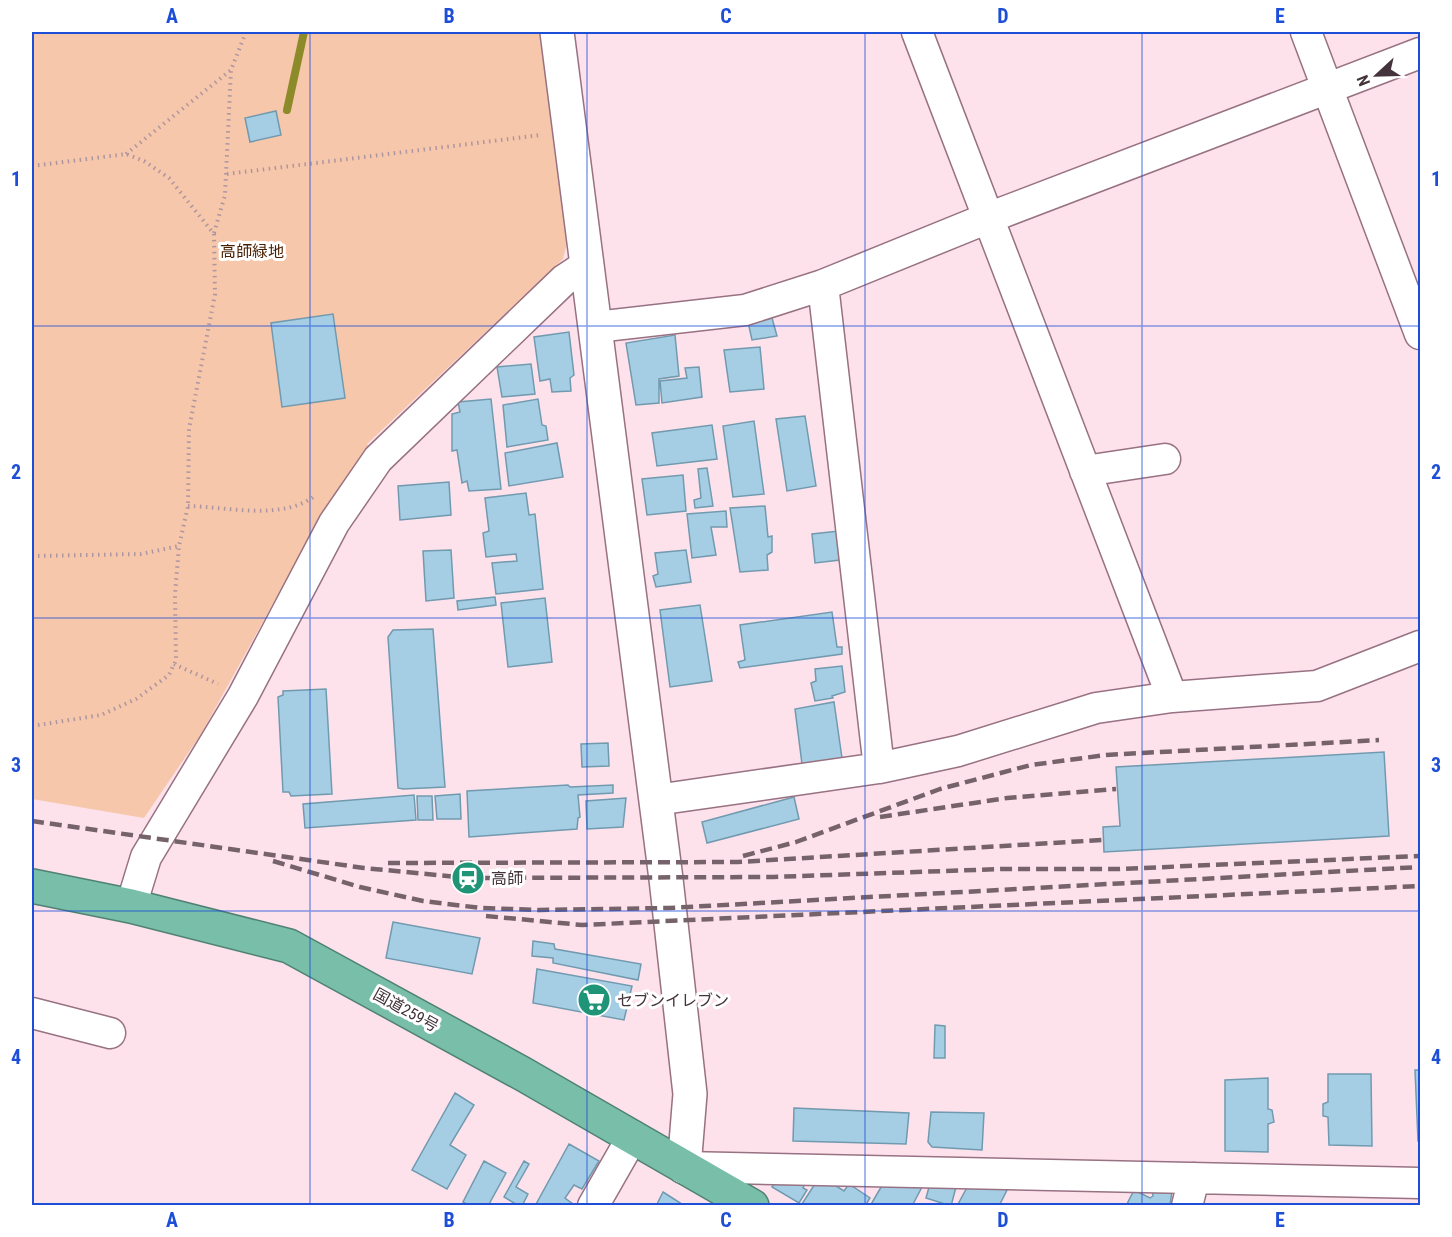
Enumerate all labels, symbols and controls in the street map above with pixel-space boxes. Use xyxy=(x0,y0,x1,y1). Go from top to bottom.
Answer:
text: A xyxy=(166,4,178,28)
text: B xyxy=(443,4,455,28)
text: C xyxy=(720,4,732,28)
text: D xyxy=(997,4,1009,28)
text: E xyxy=(1275,4,1285,28)
north arrow xyxy=(1347,45,1407,105)
text: N xyxy=(1353,72,1374,89)
text: 1 xyxy=(11,167,21,191)
text: 1 xyxy=(1431,167,1441,191)
park label: 高師緑地 xyxy=(220,242,284,261)
text: 2 xyxy=(11,460,21,484)
text: 2 xyxy=(1431,460,1441,484)
text: 3 xyxy=(11,753,21,777)
text: 3 xyxy=(1431,753,1441,777)
station icon: 高師 xyxy=(450,860,486,896)
place label: 高師 xyxy=(491,869,523,888)
supermarket icon: セブンイレブン xyxy=(576,982,612,1018)
street label: 国道259号 xyxy=(370,984,442,1036)
place label: セブンイレブン xyxy=(617,991,729,1010)
text: 4 xyxy=(11,1045,21,1069)
text: 4 xyxy=(1431,1045,1441,1069)
text: A xyxy=(166,1208,178,1232)
text: B xyxy=(443,1208,455,1232)
text: C xyxy=(720,1208,732,1232)
text: D xyxy=(997,1208,1009,1232)
text: E xyxy=(1275,1208,1285,1232)

